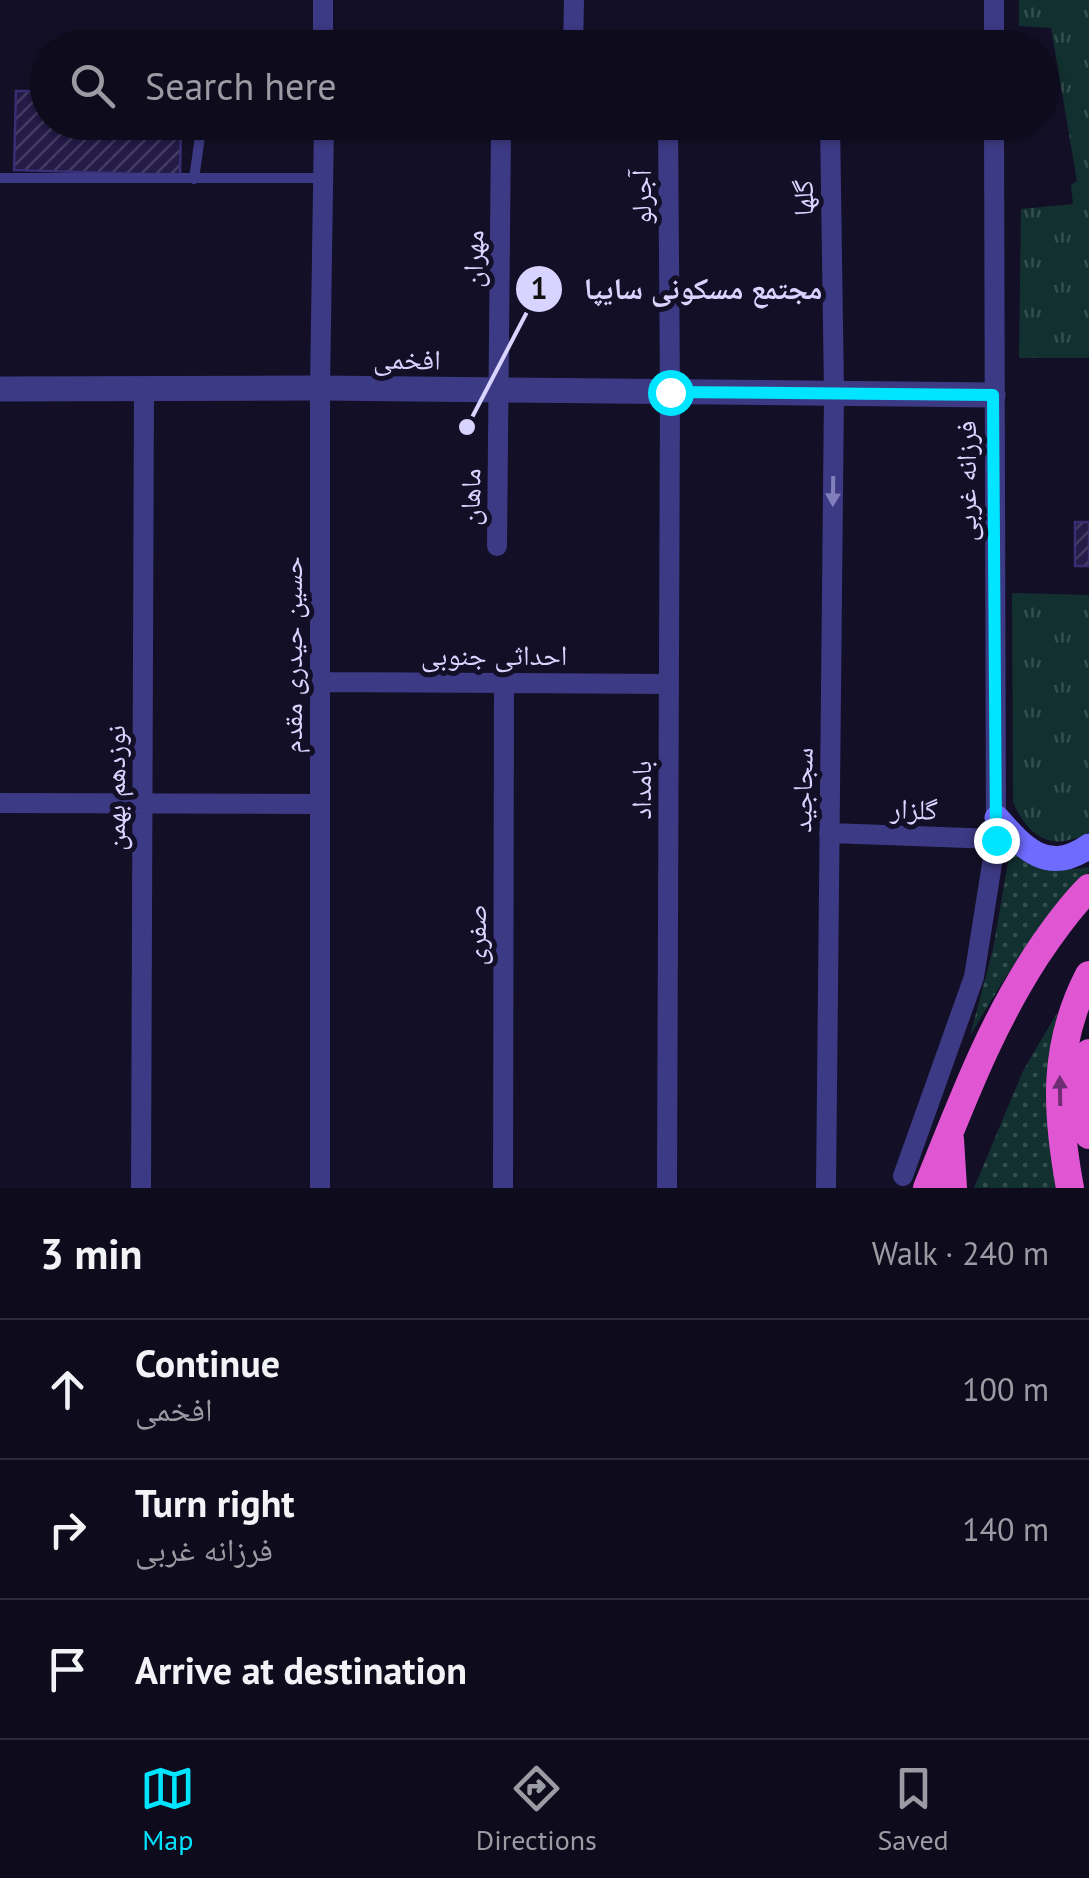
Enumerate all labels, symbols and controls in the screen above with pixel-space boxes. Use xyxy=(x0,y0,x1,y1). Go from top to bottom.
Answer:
search box xyxy=(30,30,1059,140)
icon: search xyxy=(65,58,120,113)
text: Search here xyxy=(145,61,337,110)
street label: آجرلو xyxy=(622,169,659,224)
street label: گلها xyxy=(784,179,821,216)
street label: مهران xyxy=(453,230,492,288)
callout: مجتمع مسکونی سایپا xyxy=(514,259,843,319)
text: 1 xyxy=(530,268,548,307)
text: مجتمع مسکونی سایپا xyxy=(584,268,822,309)
street label: افخمی xyxy=(373,339,441,378)
route start xyxy=(648,370,694,416)
street label: فرزانه غربی xyxy=(947,421,984,541)
street label: ماهان xyxy=(451,468,488,526)
one-way arrow xyxy=(825,475,841,507)
street label: حسین حیدری مقدم xyxy=(273,556,311,754)
street label: احداثی جنوبی xyxy=(421,636,567,673)
street label: نوزدهم بهمن xyxy=(96,725,134,851)
street label: سجاجید xyxy=(782,747,821,833)
street label: بامداد xyxy=(622,760,659,820)
street label: گلزار xyxy=(889,789,939,828)
route end xyxy=(974,818,1020,864)
street label: صفری xyxy=(457,904,494,966)
one-way arrow xyxy=(1052,1075,1068,1107)
text: 3 min xyxy=(40,1226,142,1281)
text: Walk · 240 m xyxy=(872,1232,1049,1274)
text: Continue xyxy=(135,1338,280,1387)
icon: ahead xyxy=(40,1362,95,1417)
text: 100 m xyxy=(962,1368,1049,1410)
text: افخمی xyxy=(135,1388,213,1430)
text: Turn right xyxy=(135,1478,295,1527)
icon: right xyxy=(40,1502,95,1557)
text: 140 m xyxy=(962,1508,1049,1550)
text: فرزانه غربی xyxy=(135,1528,273,1570)
icon: arrive xyxy=(40,1642,95,1697)
text: Arrive at destination xyxy=(135,1645,467,1694)
tab: Map xyxy=(140,1761,195,1858)
tab: Directions xyxy=(476,1761,597,1858)
tab: Saved xyxy=(877,1761,949,1858)

